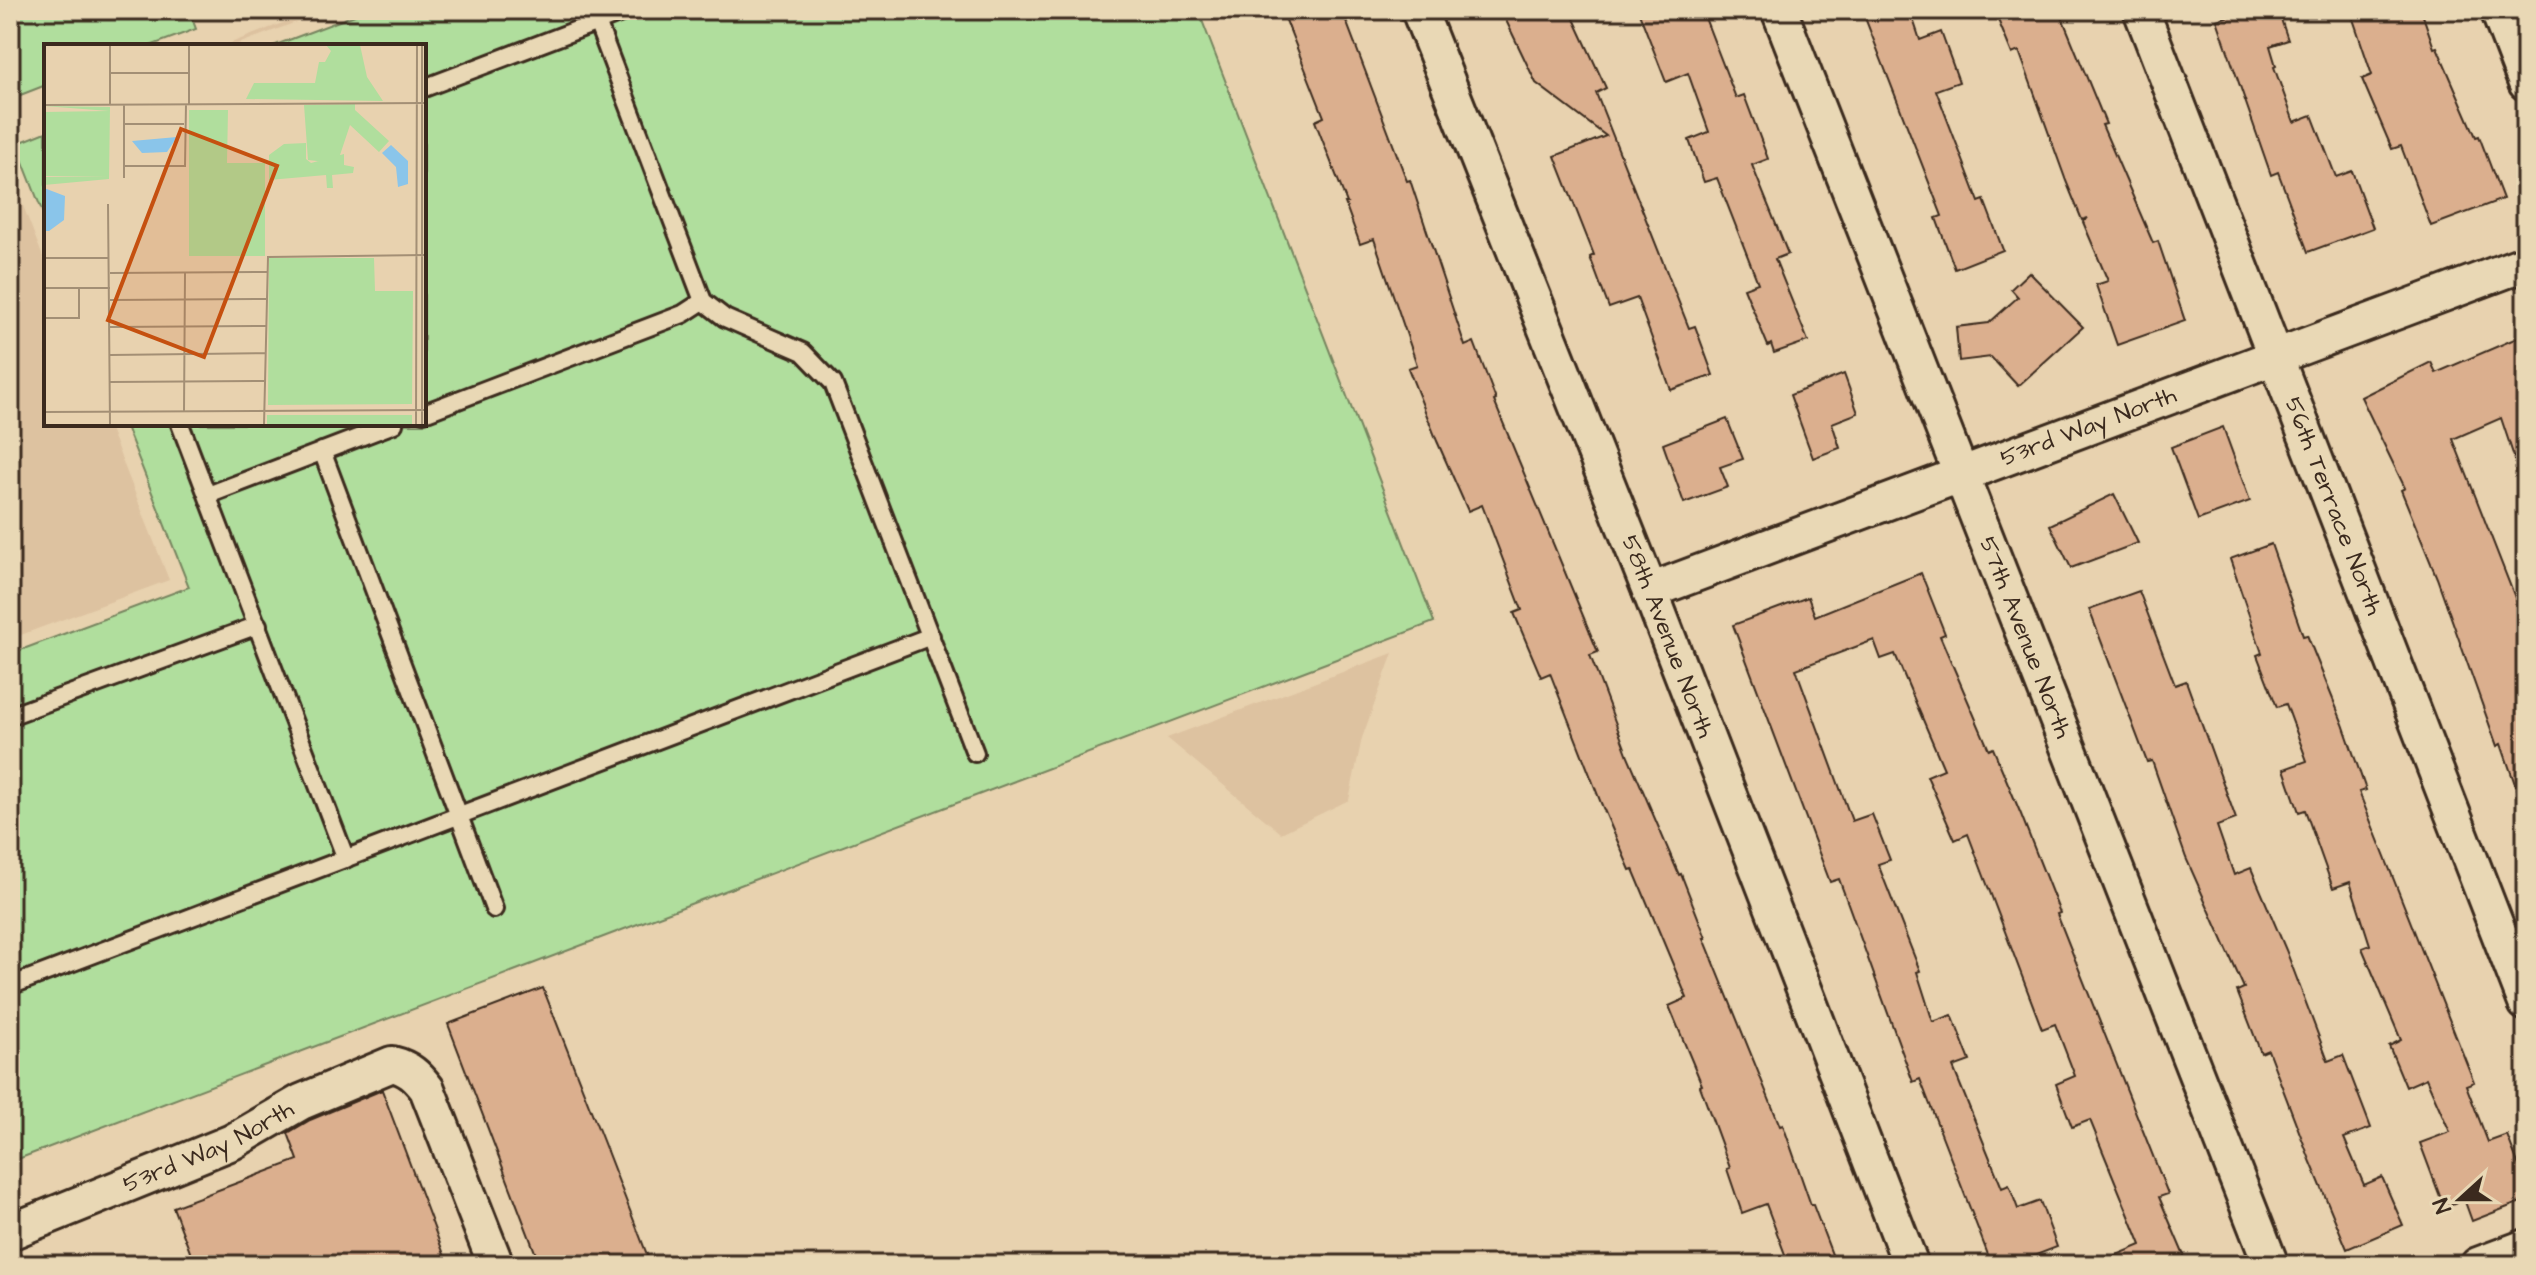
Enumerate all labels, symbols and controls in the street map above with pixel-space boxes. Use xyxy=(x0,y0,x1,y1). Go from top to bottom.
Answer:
inset map xyxy=(44,44,426,426)
street label: 53rd Way North xyxy=(1996,378,2181,475)
street label: 56th Terrace North xyxy=(2276,392,2391,620)
street label: 58th Avenue North xyxy=(1613,530,1722,743)
street label: 57th Avenue North xyxy=(1970,532,2080,743)
street label: 53rd Way North xyxy=(118,1093,300,1201)
north arrow xyxy=(2420,1159,2500,1239)
text: N xyxy=(2426,1193,2460,1218)

